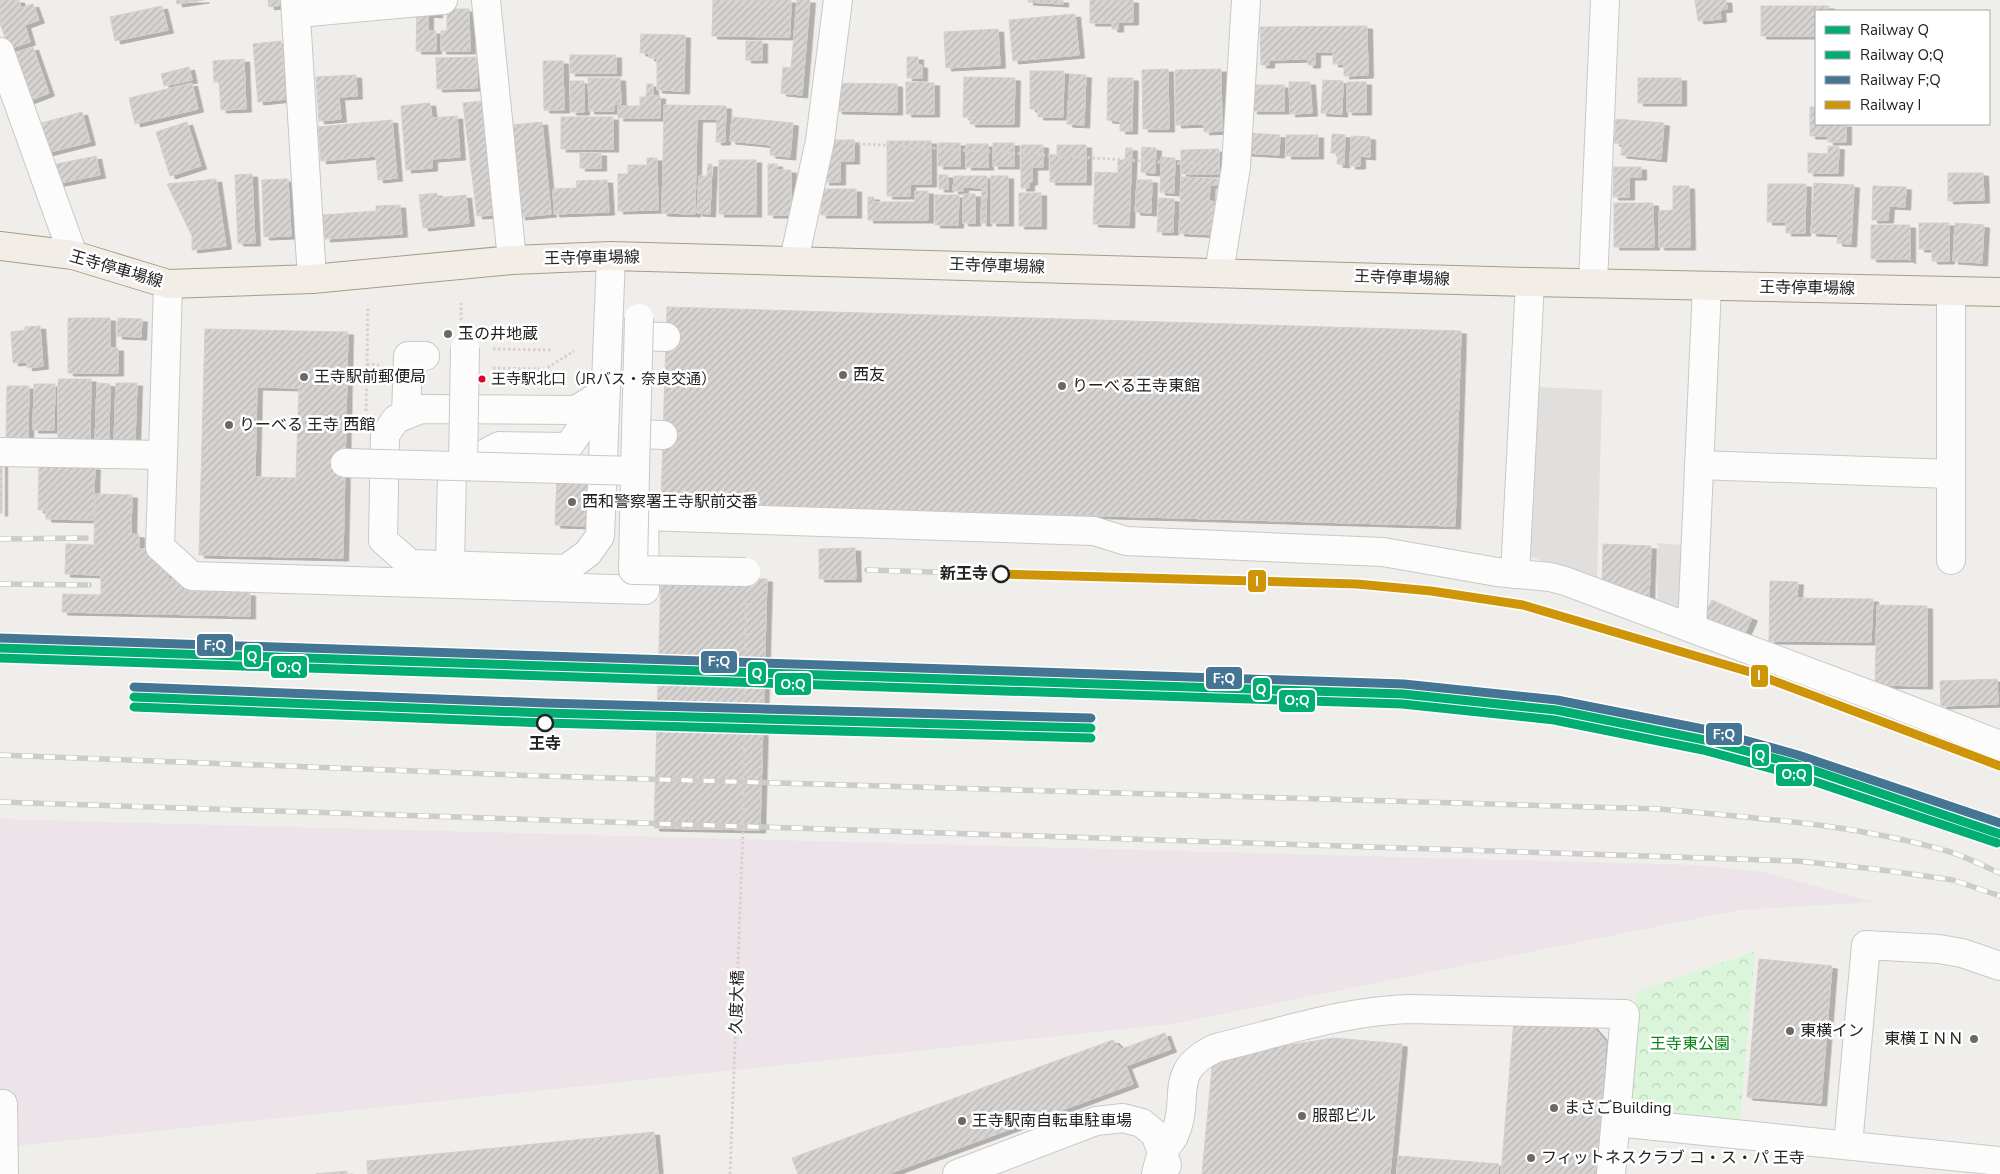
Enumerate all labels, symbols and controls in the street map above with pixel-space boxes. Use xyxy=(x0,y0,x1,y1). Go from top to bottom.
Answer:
legend xyxy=(1815,10,1990,125)
text: Railway Q xyxy=(1860,20,1929,40)
text: Railway O;Q xyxy=(1860,45,1944,65)
text: Railway F;Q xyxy=(1860,70,1941,90)
text: Railway I xyxy=(1860,95,1921,115)
street label: 王寺停車場線 xyxy=(67,245,165,293)
street label: 王寺停車場線 xyxy=(544,246,640,270)
street label: 王寺停車場線 xyxy=(949,253,1045,279)
street label: 王寺停車場線 xyxy=(1354,265,1450,291)
street label: 王寺停車場線 xyxy=(1759,276,1855,300)
place label: 玉の井地蔵 xyxy=(458,323,538,345)
marker: 玉の井地蔵 xyxy=(442,328,454,340)
place label: 西友 xyxy=(853,364,885,386)
place label: 王寺駅前郵便局 xyxy=(314,366,426,388)
place label: 王寺駅北口（JRバス・奈良交通） xyxy=(491,369,716,389)
marker: 西友 xyxy=(837,369,849,381)
marker: 王寺駅前郵便局 xyxy=(298,371,310,383)
marker: 王寺駅北口（JRバス・奈良交通） xyxy=(477,374,487,384)
place label: りーべる王寺東館 xyxy=(1072,375,1200,397)
marker: りーべる王寺東館 xyxy=(1056,380,1068,392)
place label: りーべる 王寺 西館 xyxy=(239,414,375,436)
marker: りーべる 王寺 西館 xyxy=(223,419,235,431)
place label: 西和警察署王寺駅前交番 xyxy=(582,491,758,513)
marker: 西和警察署王寺駅前交番 xyxy=(566,496,578,508)
place label: 新王寺 xyxy=(940,563,988,585)
marker: 新王寺 xyxy=(992,565,1010,583)
line badge: I xyxy=(1247,569,1267,593)
text: I xyxy=(1255,572,1259,591)
line badge: F;Q xyxy=(196,633,234,657)
text: F;Q xyxy=(204,636,226,655)
line badge: Q xyxy=(243,644,262,668)
text: Q xyxy=(247,647,258,666)
line badge: F;Q xyxy=(700,650,738,674)
text: F;Q xyxy=(708,652,730,671)
line badge: O;Q xyxy=(270,655,308,679)
text: O;Q xyxy=(276,658,302,677)
line badge: Q xyxy=(747,661,767,685)
text: Q xyxy=(752,664,763,683)
line badge: I xyxy=(1750,664,1769,688)
line badge: F;Q xyxy=(1205,666,1243,690)
text: I xyxy=(1757,666,1761,685)
text: F;Q xyxy=(1213,669,1235,688)
line badge: O;Q xyxy=(774,672,812,696)
text: O;Q xyxy=(780,675,806,694)
line badge: Q xyxy=(1252,677,1271,701)
text: Q xyxy=(1256,680,1267,699)
line badge: O;Q xyxy=(1278,689,1316,713)
text: O;Q xyxy=(1284,691,1310,710)
marker: 王寺 xyxy=(536,714,554,732)
line badge: F;Q xyxy=(1705,722,1743,746)
text: F;Q xyxy=(1713,725,1735,744)
place label: 王寺 xyxy=(529,733,561,755)
line badge: Q xyxy=(1751,743,1770,767)
text: Q xyxy=(1755,746,1766,765)
line badge: O;Q xyxy=(1775,763,1813,787)
text: O;Q xyxy=(1781,765,1807,784)
street label: 久度大橋 xyxy=(725,970,749,1034)
place label: 東横イン xyxy=(1800,1020,1864,1042)
marker: 東横イン xyxy=(1784,1025,1796,1037)
place label: 東横ＩＮＮ xyxy=(1884,1028,1964,1050)
park label: 王寺東公園 xyxy=(1650,1033,1730,1055)
marker: 東横ＩＮＮ xyxy=(1968,1033,1980,1045)
place label: まさごBuilding xyxy=(1564,1097,1672,1119)
marker: まさごBuilding xyxy=(1548,1102,1560,1114)
place label: 服部ビル xyxy=(1312,1105,1376,1127)
place label: 王寺駅南自転車駐車場 xyxy=(972,1110,1132,1132)
marker: 服部ビル xyxy=(1296,1110,1308,1122)
marker: 王寺駅南自転車駐車場 xyxy=(956,1115,968,1127)
place label: フィットネスクラブ コ・ス・パ 王寺 xyxy=(1541,1147,1805,1169)
marker: フィットネスクラブ コ・ス・パ 王寺 xyxy=(1525,1152,1537,1164)

